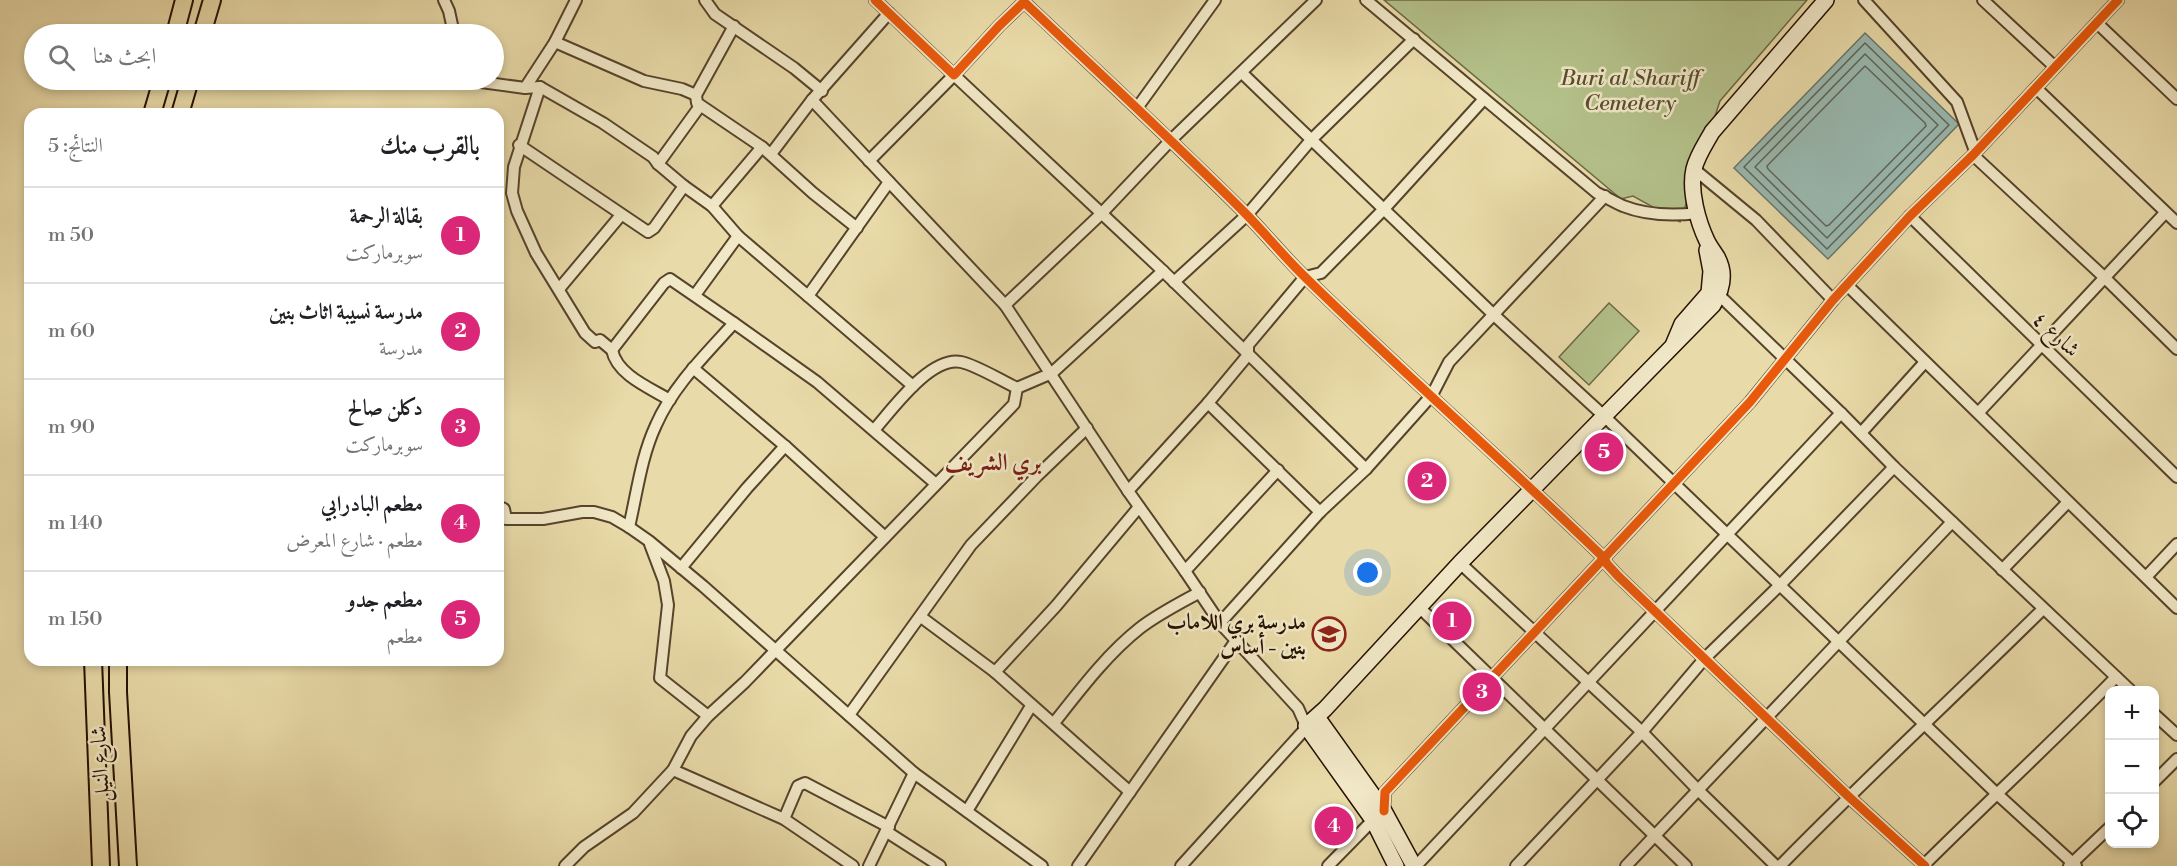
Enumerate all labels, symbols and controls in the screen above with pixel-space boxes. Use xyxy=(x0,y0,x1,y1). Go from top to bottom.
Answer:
search box xyxy=(24,24,504,90)
icon: search xyxy=(45,41,78,74)
text: ابحث هنا xyxy=(93,43,156,70)
park label: Buri al Shariff Cemetery xyxy=(1560,65,1704,117)
text: بالقرب منك xyxy=(380,130,480,162)
text: النتائج: 5 xyxy=(48,134,103,159)
text: بقالة الرحمة xyxy=(350,203,423,230)
text: 50 m xyxy=(48,223,94,248)
text: 1 xyxy=(456,223,465,248)
text: سوبرماركت xyxy=(345,241,423,266)
text: مدرسة نسيبة اثاث بنين xyxy=(269,299,423,326)
street label: شارع ٤ xyxy=(2024,305,2085,366)
text: 60 m xyxy=(48,319,95,344)
text: 2 xyxy=(454,319,467,344)
text: مدرسة xyxy=(379,337,423,362)
text: دكلن صالح xyxy=(347,395,423,422)
text: 90 m xyxy=(48,415,95,440)
text: 3 xyxy=(454,415,467,440)
pin: 5 xyxy=(1584,430,1624,474)
text: سوبرماركت xyxy=(345,433,423,458)
district label: بري الشريف xyxy=(944,448,1042,481)
pin: 2 xyxy=(1408,458,1446,504)
text: مطعم البادرابي xyxy=(321,491,423,518)
text: 140 m xyxy=(48,511,103,536)
text: 4 xyxy=(454,511,467,536)
text: مطعم · شارع المعرض xyxy=(286,529,423,554)
your location xyxy=(1353,558,1382,587)
text: مطعم جدو xyxy=(347,587,423,614)
pin: 1 xyxy=(1432,598,1472,644)
text: 150 m xyxy=(48,607,103,632)
text: 5 xyxy=(454,607,467,632)
place label: مدرسة بري اللاماب بنين - أساس xyxy=(1166,609,1306,661)
school or university icon: مدرسة بري اللاماب بنين - أساس xyxy=(1311,616,1347,652)
text: مطعم xyxy=(386,625,423,650)
pin: 3 xyxy=(1462,670,1502,714)
map controls xyxy=(2105,686,2159,848)
button: + xyxy=(2105,686,2159,740)
street label: شارع النيل xyxy=(85,725,120,803)
button: − xyxy=(2105,740,2159,794)
button: locate xyxy=(2105,794,2159,848)
pin: 4 xyxy=(1314,804,1354,848)

